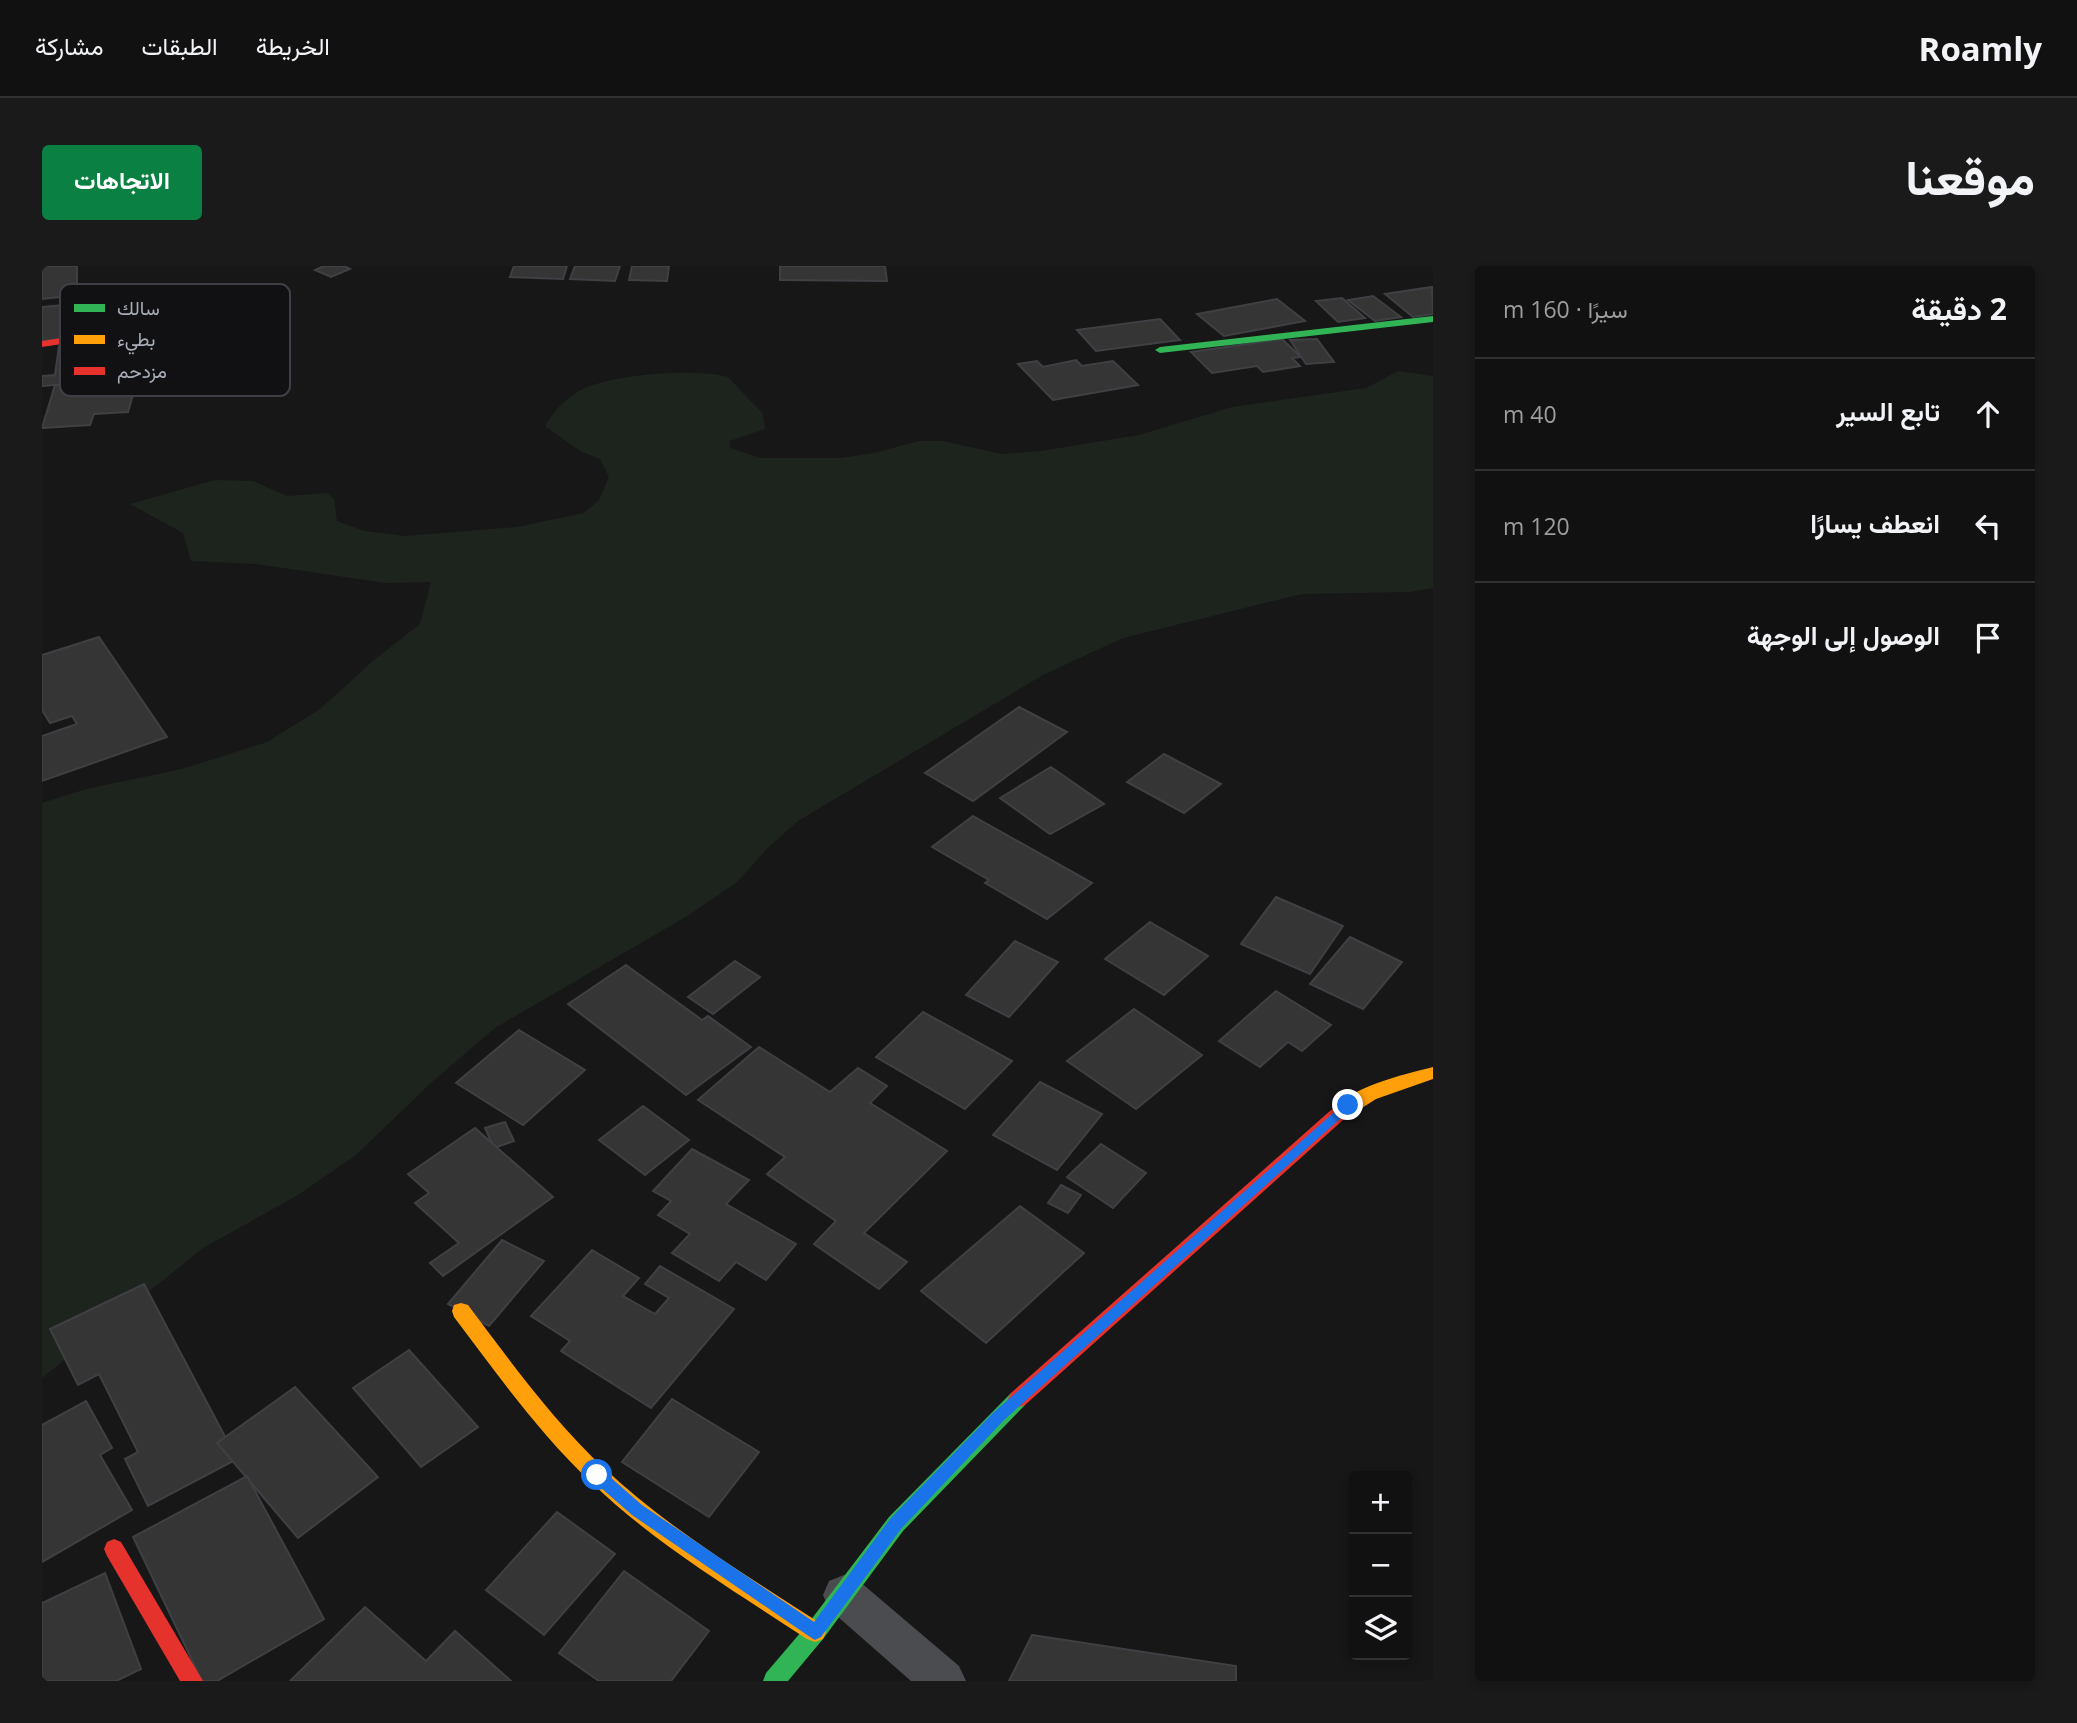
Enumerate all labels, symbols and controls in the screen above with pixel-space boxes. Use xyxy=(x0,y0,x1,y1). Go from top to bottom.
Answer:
text: Roamly xyxy=(1919,26,2042,71)
text: مشاركة xyxy=(35,29,103,62)
text: الطبقات xyxy=(141,29,218,62)
text: الخريطة xyxy=(256,29,330,62)
text: موقعنا xyxy=(1905,143,2035,209)
button: الاتجاهات xyxy=(42,145,202,220)
legend xyxy=(60,284,290,396)
text: 2 دقيقة xyxy=(1911,288,2007,329)
text: سيرًا · 160 m xyxy=(1503,293,1628,325)
text: سالك xyxy=(117,295,160,321)
text: بطيء xyxy=(117,326,155,355)
text: مزدحم xyxy=(117,358,167,384)
text: تابع السير xyxy=(1836,393,1940,429)
icon: ahead xyxy=(1969,395,2007,433)
text: 40 m xyxy=(1503,398,1557,430)
text: انعطف يسارًا xyxy=(1810,505,1940,541)
icon: left xyxy=(1969,507,2007,545)
text: 120 m xyxy=(1503,510,1570,542)
text: الوصول إلى الوجهة xyxy=(1747,617,1940,653)
icon: arrive xyxy=(1969,619,2007,657)
route end xyxy=(1332,1089,1363,1120)
route start xyxy=(581,1459,612,1490)
map controls xyxy=(1349,1471,1412,1660)
button: + xyxy=(1349,1471,1412,1534)
button: − xyxy=(1349,1534,1412,1597)
button: layers xyxy=(1349,1597,1412,1660)

